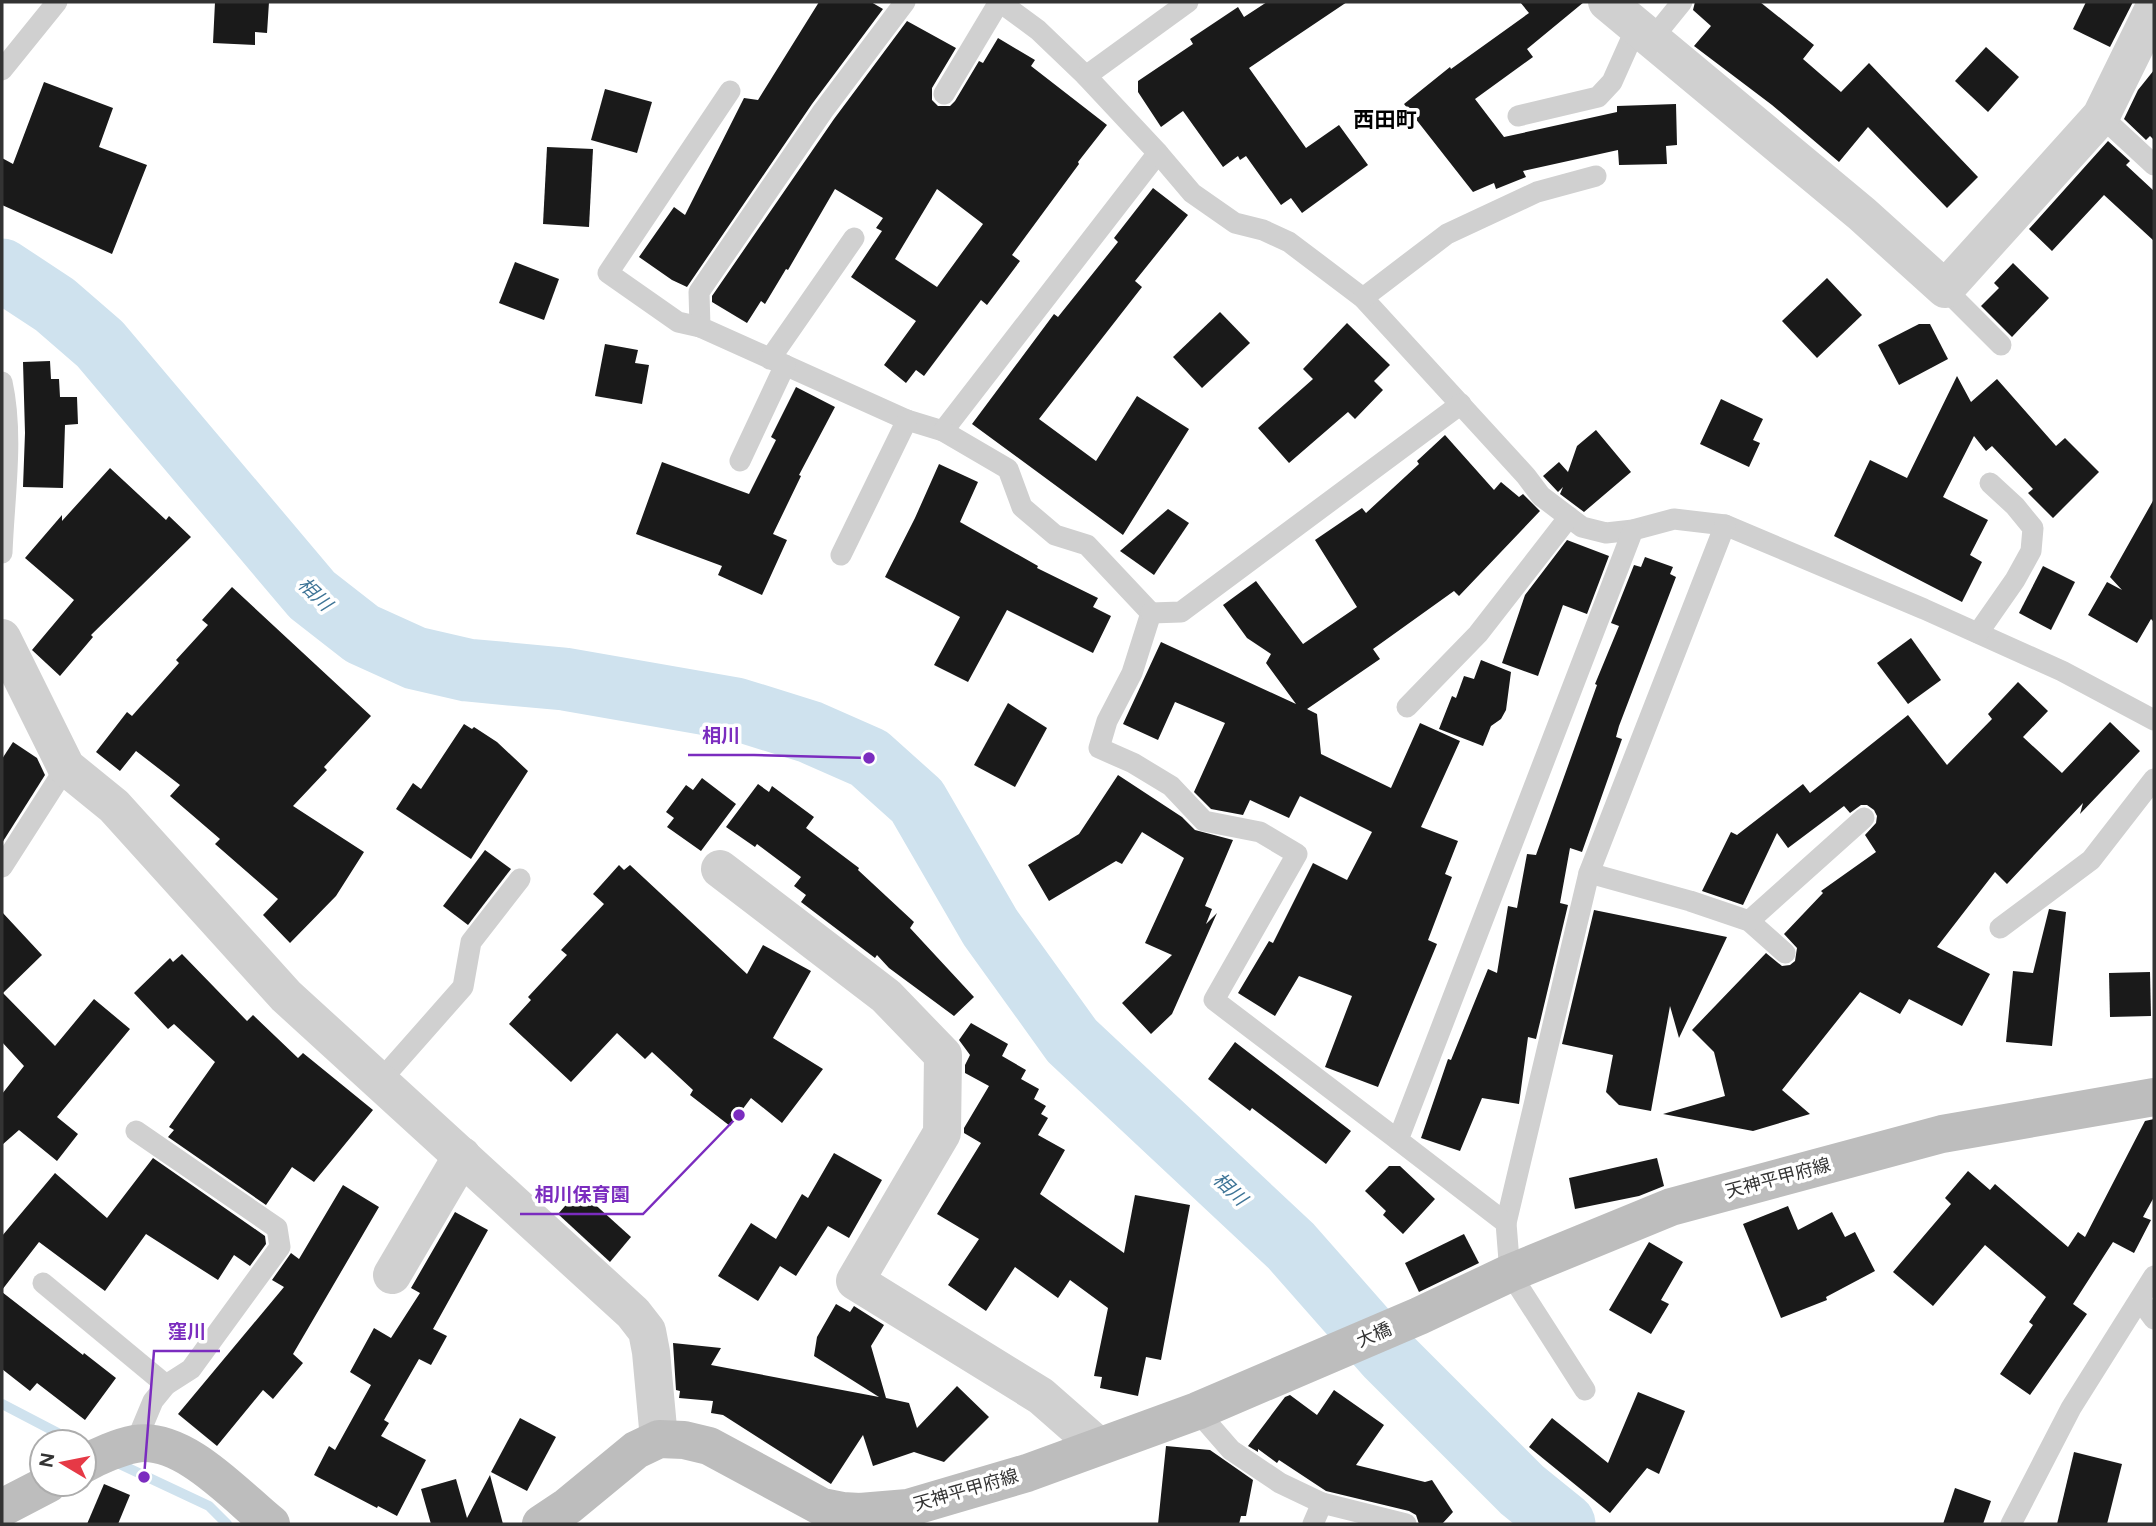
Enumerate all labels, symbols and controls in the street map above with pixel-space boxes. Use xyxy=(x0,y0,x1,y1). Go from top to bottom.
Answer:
district label: 西田町 xyxy=(1354,107,1417,132)
water label: 相川 xyxy=(293,573,338,617)
callout: 相川 xyxy=(688,715,754,755)
text: 相川 xyxy=(702,724,740,747)
street label: 天神平甲府線 xyxy=(1723,1153,1833,1203)
water label: 相川 xyxy=(1208,1168,1253,1212)
callout: 相川保育園 xyxy=(520,1174,643,1214)
text: 相川保育園 xyxy=(534,1183,630,1206)
callout: 窪川 xyxy=(154,1311,220,1351)
street label: 大橋 xyxy=(1353,1318,1395,1352)
text: 窪川 xyxy=(168,1320,206,1343)
north arrow xyxy=(28,1428,98,1498)
text: N xyxy=(34,1451,59,1469)
street label: 天神平甲府線 xyxy=(911,1465,1021,1515)

